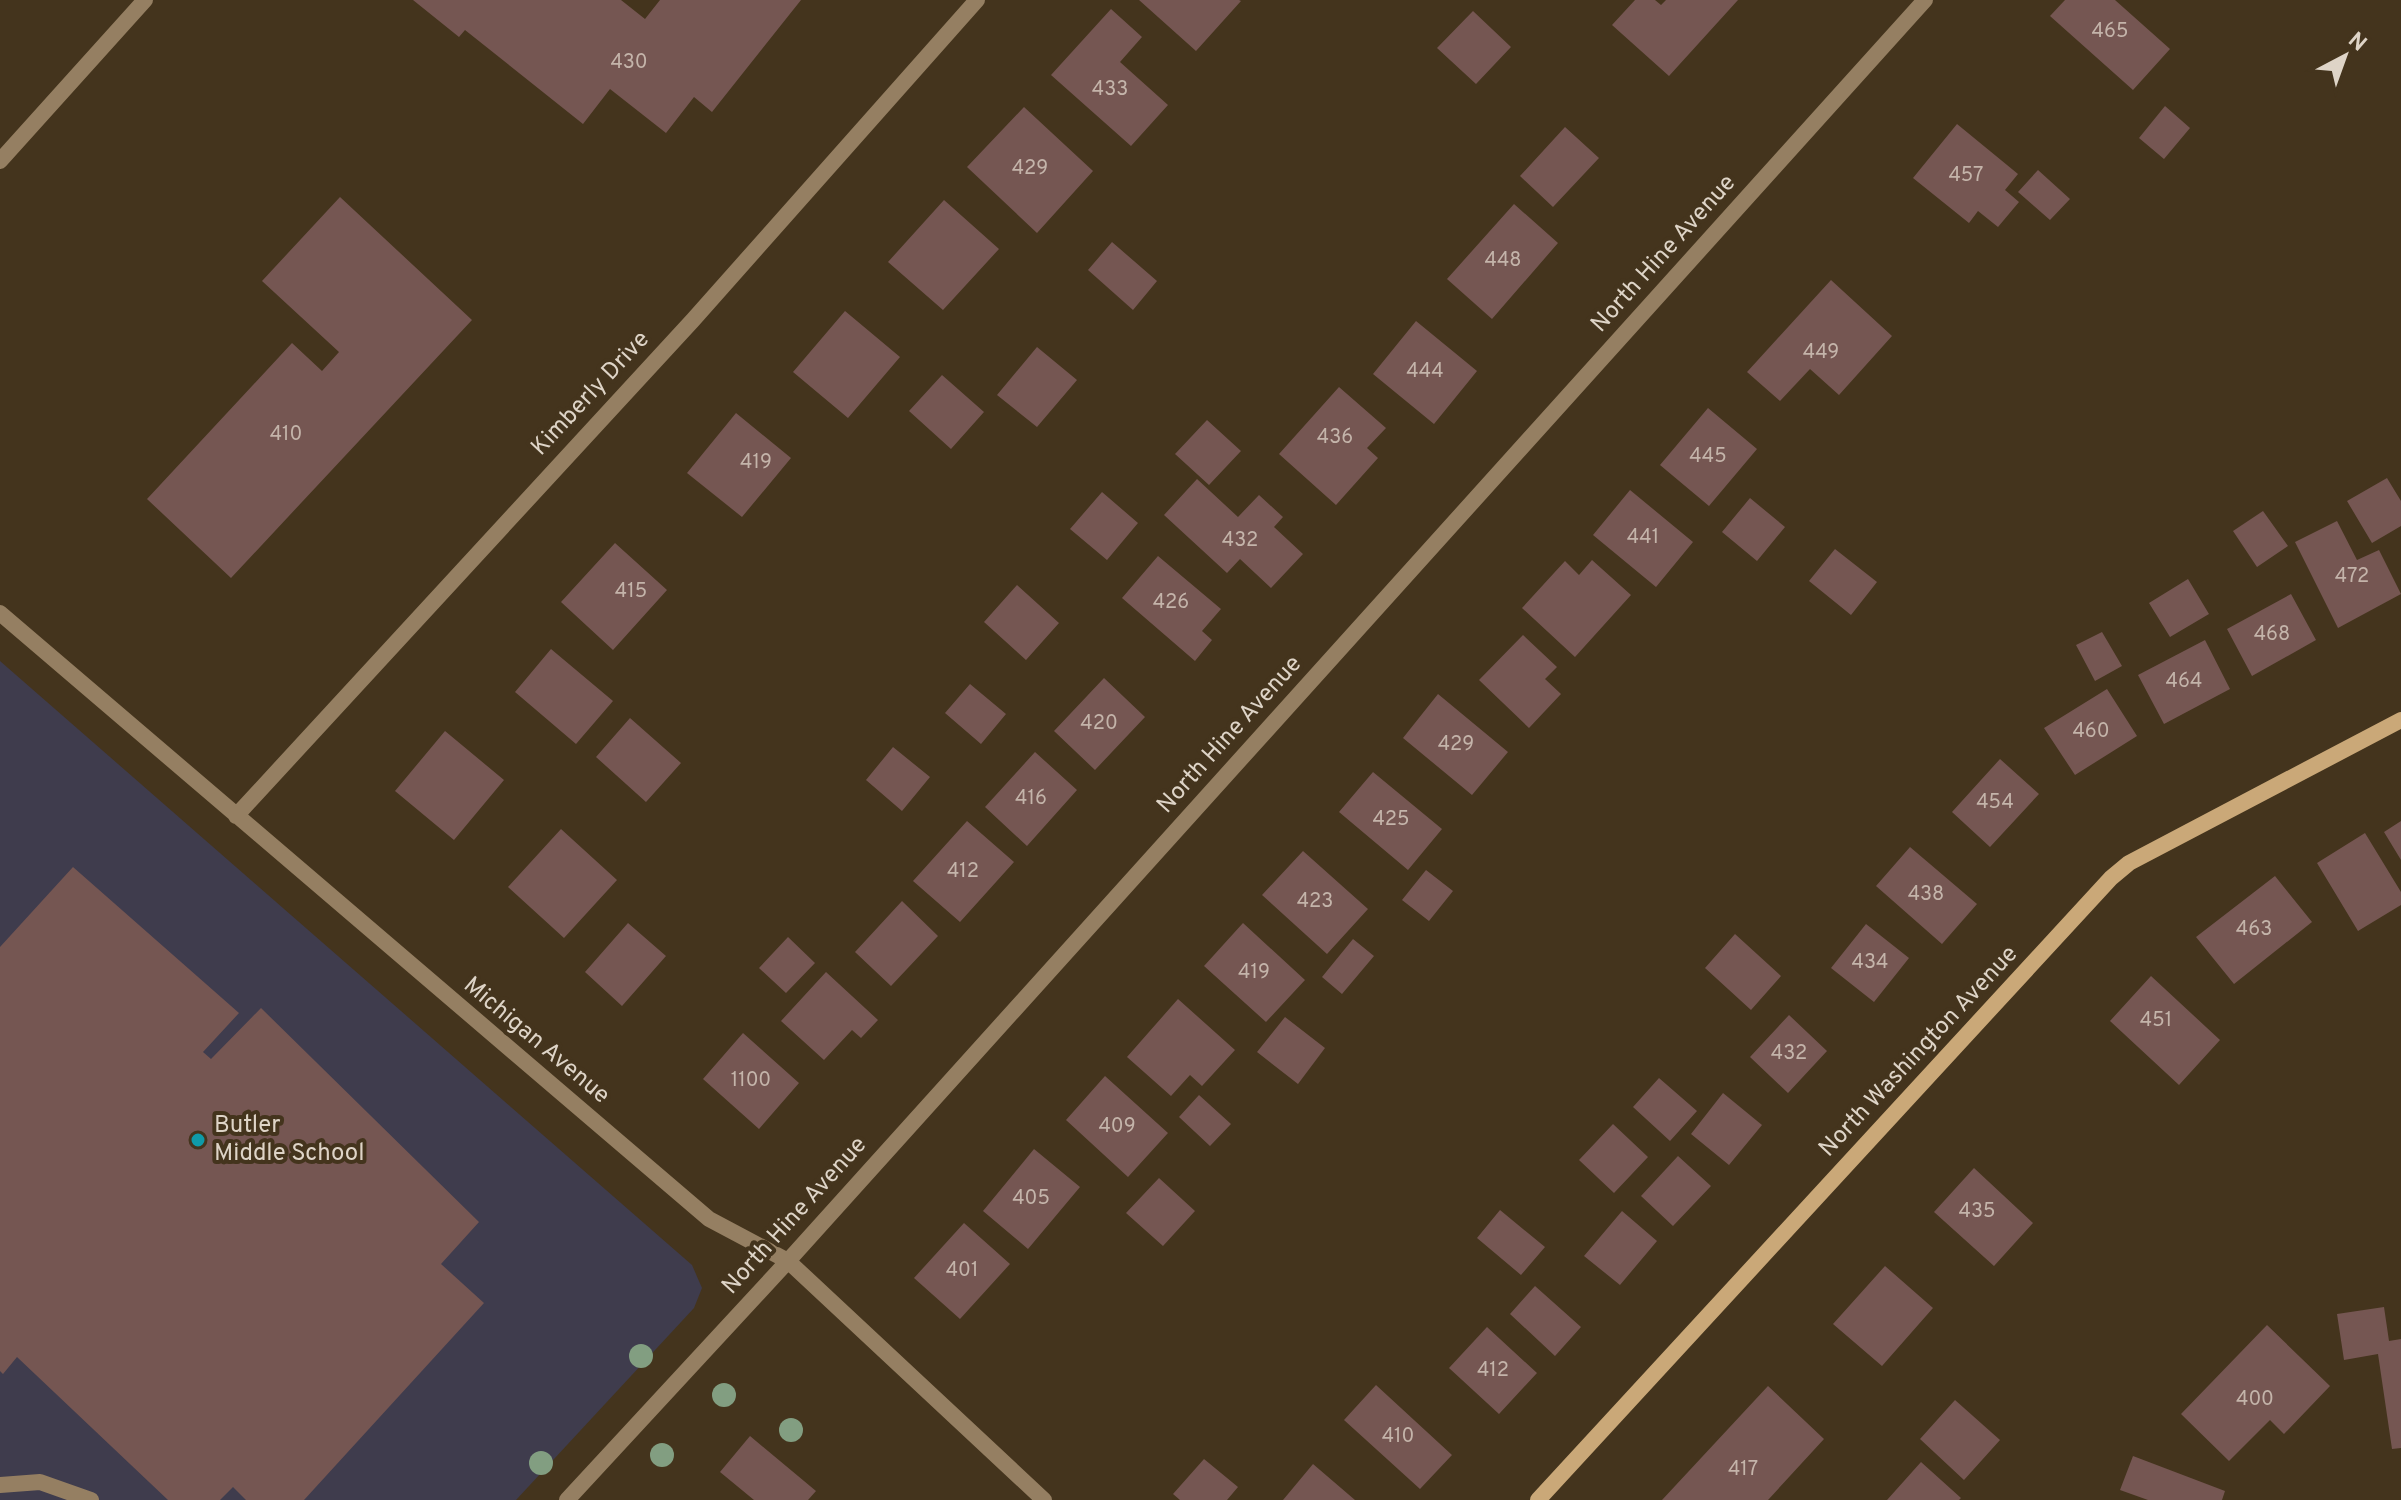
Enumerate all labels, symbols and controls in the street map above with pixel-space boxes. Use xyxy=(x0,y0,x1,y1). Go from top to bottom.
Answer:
north arrow xyxy=(2305,16,2385,96)
house number: 465 xyxy=(2092,19,2128,45)
text: N xyxy=(2342,27,2371,58)
house number: 430 xyxy=(610,50,648,76)
house number: 433 xyxy=(1092,77,1128,103)
house number: 429 xyxy=(1012,156,1048,182)
house number: 457 xyxy=(1948,163,1984,189)
street label: North Hine Avenue xyxy=(1585,169,1743,339)
house number: 448 xyxy=(1484,248,1522,274)
street label: Kimberly Drive xyxy=(525,325,657,463)
house number: 449 xyxy=(1803,340,1839,366)
house number: 444 xyxy=(1406,359,1444,385)
house number: 410 xyxy=(270,422,302,448)
house number: 436 xyxy=(1317,425,1353,451)
house number: 445 xyxy=(1689,444,1727,470)
house number: 419 xyxy=(740,450,772,476)
house number: 441 xyxy=(1627,525,1659,551)
house number: 432 xyxy=(1222,528,1258,554)
house number: 472 xyxy=(2335,564,2369,590)
house number: 415 xyxy=(615,579,647,605)
house number: 426 xyxy=(1153,590,1189,616)
house number: 468 xyxy=(2254,622,2290,648)
street label: North Hine Avenue xyxy=(1151,650,1309,820)
house number: 464 xyxy=(2166,669,2202,695)
house number: 420 xyxy=(1080,711,1118,737)
house number: 460 xyxy=(2072,719,2110,745)
house number: 429 xyxy=(1438,732,1474,758)
house number: 416 xyxy=(1015,786,1047,812)
house number: 454 xyxy=(1976,790,2014,816)
house number: 425 xyxy=(1372,807,1410,833)
house number: 412 xyxy=(947,859,979,885)
house number: 438 xyxy=(1908,882,1944,908)
house number: 423 xyxy=(1297,889,1333,915)
house number: 463 xyxy=(2236,917,2272,943)
street label: North Washington Avenue xyxy=(1813,940,2025,1164)
house number: 434 xyxy=(1852,950,1888,976)
house number: 419 xyxy=(1238,960,1270,986)
street label: Michigan Avenue xyxy=(457,971,615,1111)
house number: 451 xyxy=(2140,1008,2172,1034)
house number: 432 xyxy=(1771,1041,1807,1067)
house number: 1100 xyxy=(731,1068,771,1094)
place label: Butler Middle School xyxy=(214,1111,364,1169)
house number: 409 xyxy=(1098,1114,1136,1140)
marker: Butler Middle School xyxy=(189,1131,207,1149)
street label: North Hine Avenue xyxy=(716,1131,874,1301)
house number: 405 xyxy=(1012,1186,1050,1212)
house number: 435 xyxy=(1959,1199,1995,1225)
house number: 401 xyxy=(946,1258,978,1284)
house number: 412 xyxy=(1477,1358,1509,1384)
house number: 400 xyxy=(2236,1387,2274,1413)
house number: 410 xyxy=(1382,1424,1414,1450)
house number: 417 xyxy=(1728,1457,1758,1483)

